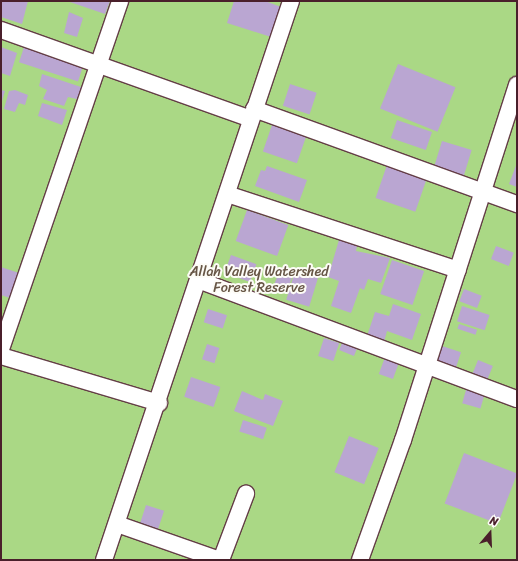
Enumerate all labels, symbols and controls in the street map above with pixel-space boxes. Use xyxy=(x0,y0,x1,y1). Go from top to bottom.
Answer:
park label: Allah Valley Watershed Forest Reserve xyxy=(189,264,329,296)
text: N xyxy=(487,511,501,531)
north arrow xyxy=(470,513,510,553)

